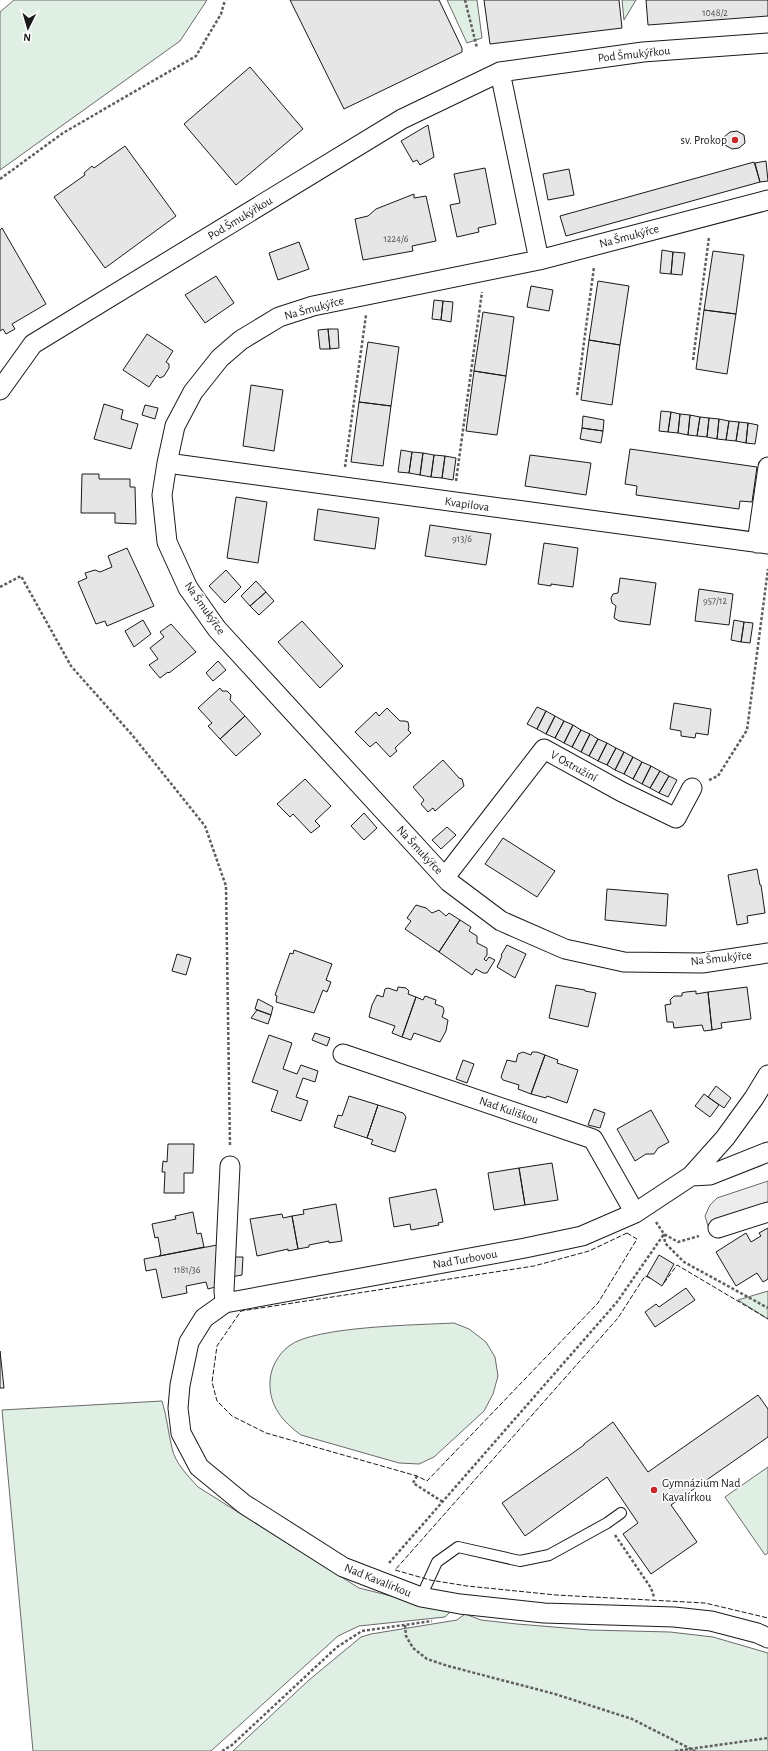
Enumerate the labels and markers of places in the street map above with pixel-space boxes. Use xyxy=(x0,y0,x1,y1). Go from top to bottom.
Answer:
place label: sv. Prokop xyxy=(680,134,727,146)
marker: sv. Prokop xyxy=(730,135,740,145)
place label: Gymnázium Nad Kavalírkou xyxy=(662,1477,740,1503)
marker: Gymnázium Nad Kavalírkou xyxy=(649,1485,659,1495)

